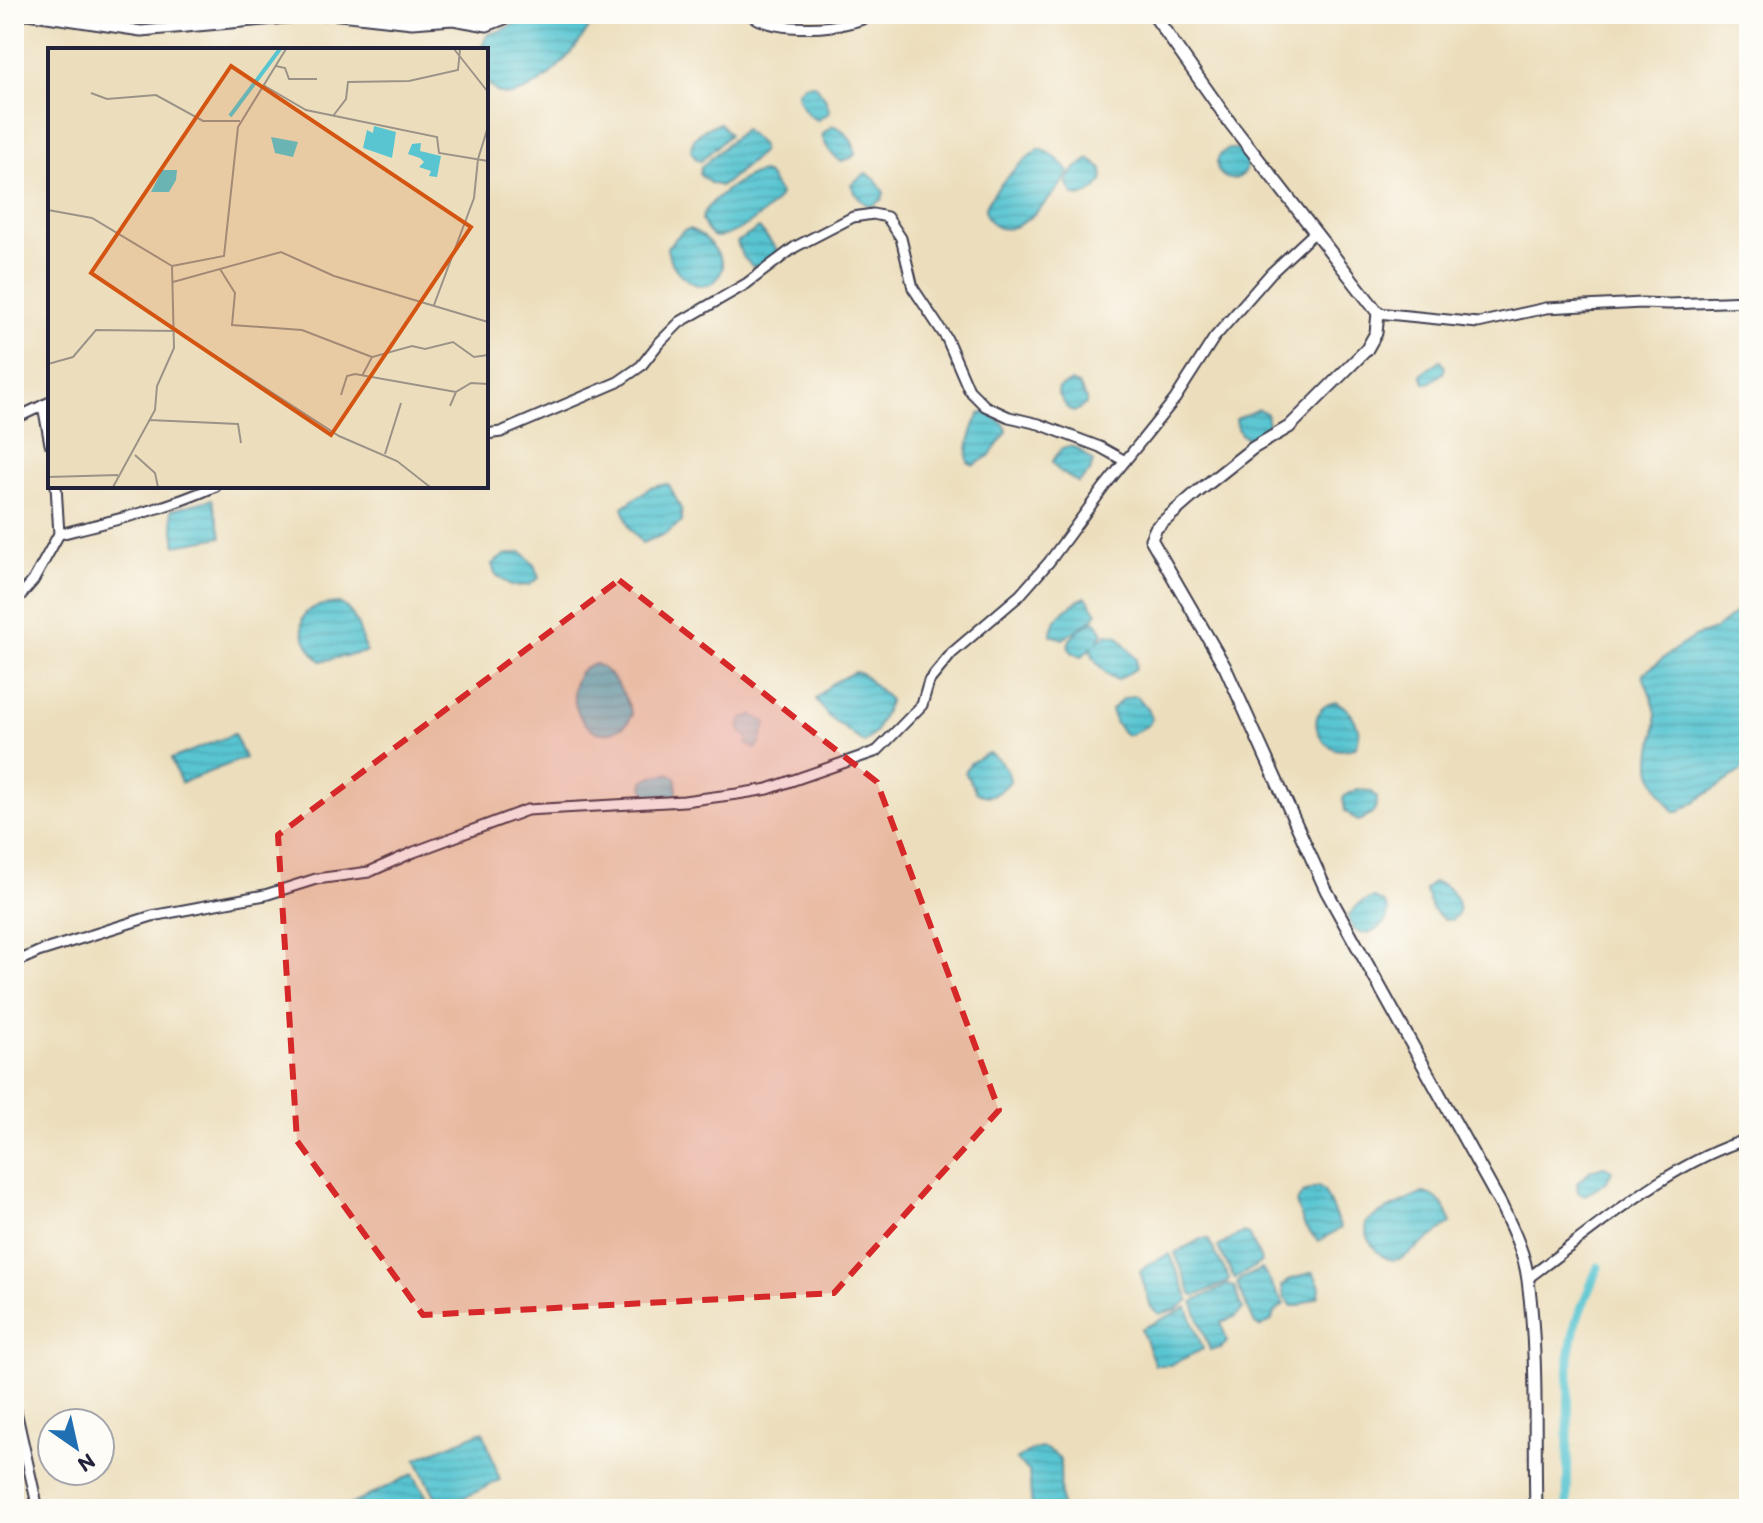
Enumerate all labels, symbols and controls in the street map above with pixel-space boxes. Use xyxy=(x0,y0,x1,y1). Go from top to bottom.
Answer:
inset map xyxy=(48,48,488,488)
north arrow xyxy=(36,1407,116,1487)
text: N xyxy=(73,1448,101,1479)

